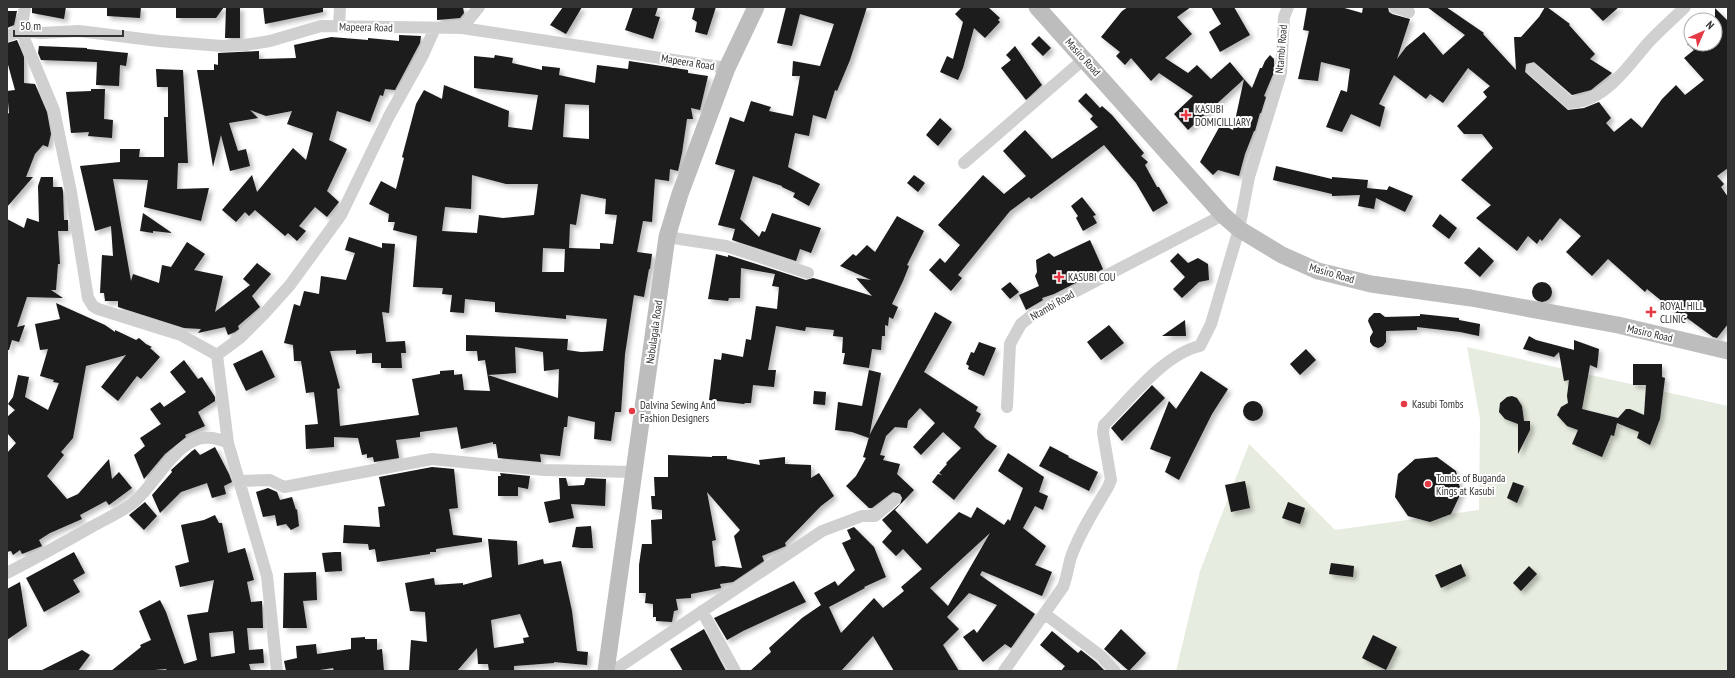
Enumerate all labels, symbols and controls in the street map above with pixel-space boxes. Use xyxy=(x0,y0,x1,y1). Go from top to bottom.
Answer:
scale bar xyxy=(14,12,123,38)
north arrow xyxy=(1683,12,1723,52)
text: 50 m xyxy=(20,18,41,33)
text: N xyxy=(1703,18,1717,32)
street label: Mapeera Road xyxy=(339,20,393,34)
street label: Ntambi Road xyxy=(1272,24,1290,74)
street label: Masiro Road xyxy=(1062,35,1104,79)
street label: Mapeera Road xyxy=(660,51,716,73)
place label: KASUBI DOMICILLIARY xyxy=(1195,102,1251,129)
marker: KASUBI DOMICILLIARY xyxy=(1180,109,1192,121)
street label: Masiro Road xyxy=(1308,260,1356,286)
place label: KASUBI COU xyxy=(1068,270,1116,284)
marker: KASUBI COU xyxy=(1053,271,1065,283)
street label: Ntambi Road xyxy=(1027,287,1077,323)
street label: Nabulagala Road xyxy=(643,299,665,365)
place label: ROYAL HILL CLINIC xyxy=(1660,299,1705,326)
marker: ROYAL HILL CLINIC xyxy=(1645,306,1657,318)
street label: Masiro Road xyxy=(1626,321,1674,345)
place label: Kasubi Tombs xyxy=(1412,397,1464,411)
place label: Dalvina Sewing And Fashion Designers xyxy=(640,398,716,425)
marker: Kasubi Tombs xyxy=(1399,399,1409,409)
marker: Dalvina Sewing And Fashion Designers xyxy=(627,406,637,416)
place label: Tombs of Buganda Kings at Kasubi xyxy=(1436,471,1505,498)
marker: Tombs of Buganda Kings at Kasubi xyxy=(1423,479,1433,489)

